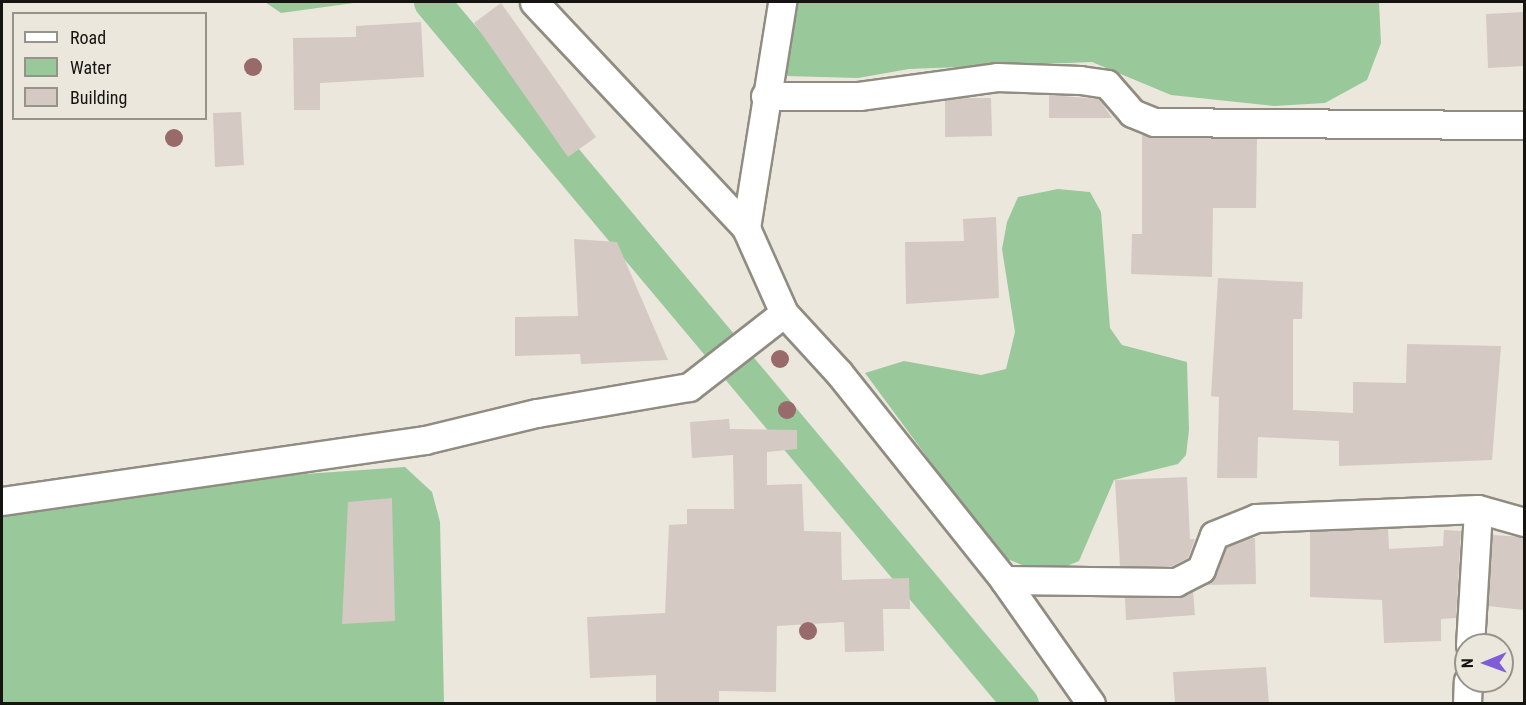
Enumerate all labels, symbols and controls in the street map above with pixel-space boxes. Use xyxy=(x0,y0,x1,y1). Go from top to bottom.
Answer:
legend xyxy=(12,12,207,120)
text: Road xyxy=(70,27,106,48)
text: Water xyxy=(70,57,111,78)
text: Building xyxy=(70,87,127,108)
north arrow xyxy=(1454,633,1514,693)
text: N xyxy=(1458,658,1477,668)

